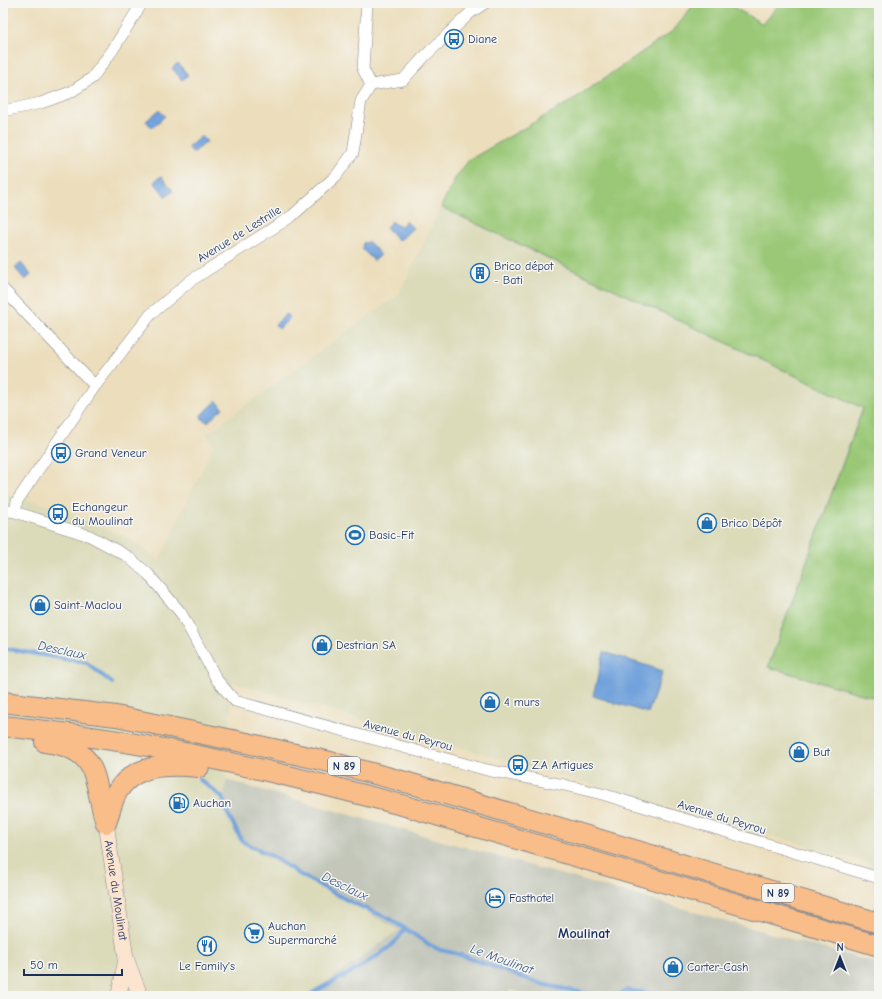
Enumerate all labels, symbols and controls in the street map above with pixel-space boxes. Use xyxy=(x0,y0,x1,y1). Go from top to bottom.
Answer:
bus stop icon: Diane xyxy=(443,28,465,50)
place label: Diane xyxy=(468,32,497,46)
street label: Avenue de Lestrille xyxy=(195,203,283,265)
place label: Brico dépot - Bati xyxy=(494,259,554,287)
building icon: Brico dépot - Bati xyxy=(469,262,491,284)
bus stop icon: Grand Veneur xyxy=(50,442,72,464)
place label: Grand Veneur xyxy=(75,446,147,460)
place label: Echangeur du Moulinat xyxy=(72,500,133,528)
bus stop icon: Echangeur du Moulinat xyxy=(47,503,69,525)
shop icon: Brico Dépôt xyxy=(696,512,718,534)
place label: Brico Dépôt xyxy=(721,516,782,530)
sports icon: Basic-Fit xyxy=(344,524,366,546)
place label: Basic-Fit xyxy=(369,528,415,542)
shop icon: Saint-Maclou xyxy=(29,594,51,616)
place label: Saint-Maclou xyxy=(54,598,122,612)
shop icon: Destrian SA xyxy=(311,634,333,656)
water label: Desclaux xyxy=(37,638,88,663)
place label: Destrian SA xyxy=(336,638,396,652)
shop icon: 4 murs xyxy=(479,691,501,713)
place label: 4 murs xyxy=(504,695,540,709)
street label: Avenue du Peyrou xyxy=(362,716,454,754)
shop icon: But xyxy=(788,741,810,763)
place label: But xyxy=(813,745,831,759)
bus stop icon: Z.A Artigues xyxy=(507,754,529,776)
road number: N 89 xyxy=(328,757,360,775)
place label: Z.A Artigues xyxy=(532,758,593,772)
fuel station icon: Auchan xyxy=(168,792,190,814)
place label: Auchan xyxy=(193,796,231,810)
street label: Avenue du Peyrou xyxy=(676,797,768,837)
street label: Avenue du Moulinat xyxy=(102,839,130,942)
water label: Desclaux xyxy=(320,869,371,904)
road number: N 89 xyxy=(762,884,794,902)
hotel icon: Fasthotel xyxy=(484,887,506,909)
place label: Fasthotel xyxy=(509,891,554,905)
place label: Auchan Supermarché xyxy=(268,919,337,947)
supermarket icon: Auchan Supermarché xyxy=(243,922,265,944)
district label: Moulinat xyxy=(558,925,610,942)
restaurant icon: Le Family's xyxy=(196,935,218,957)
north arrow xyxy=(820,937,860,977)
water label: Le Moulinat xyxy=(469,941,536,978)
text: N xyxy=(836,941,844,954)
scale bar xyxy=(24,951,122,977)
shop icon: Carter-Cash xyxy=(662,956,684,978)
text: 50 m xyxy=(30,958,58,972)
place label: Le Family's xyxy=(179,959,235,973)
place label: Carter-Cash xyxy=(687,960,749,974)

